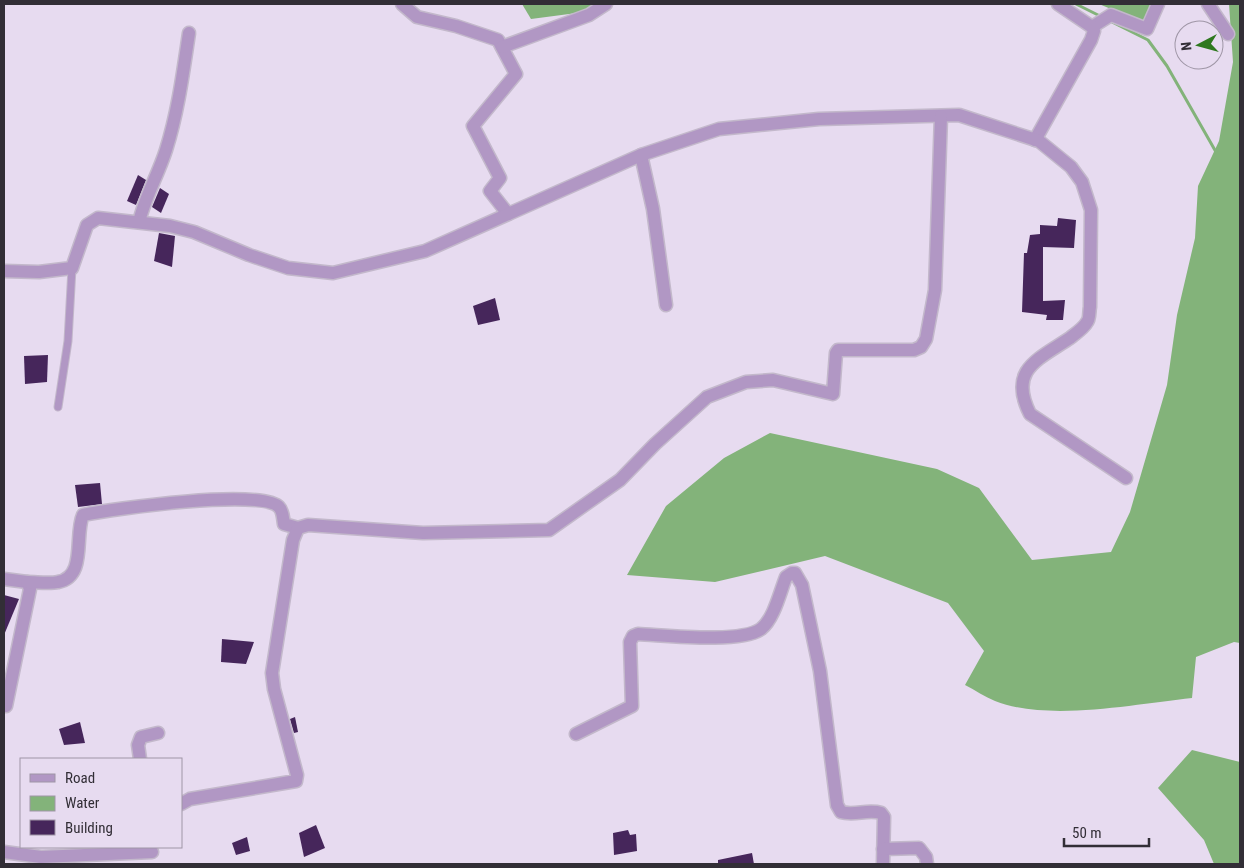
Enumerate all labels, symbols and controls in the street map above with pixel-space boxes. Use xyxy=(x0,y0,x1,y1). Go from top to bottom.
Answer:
north arrow xyxy=(1174,20,1224,70)
text: N xyxy=(1178,41,1194,51)
legend xyxy=(20,758,182,848)
text: Road xyxy=(65,769,95,787)
text: Water xyxy=(65,794,100,812)
scale bar xyxy=(1064,816,1149,848)
text: Building xyxy=(65,819,113,837)
text: 50 m xyxy=(1072,824,1102,842)

